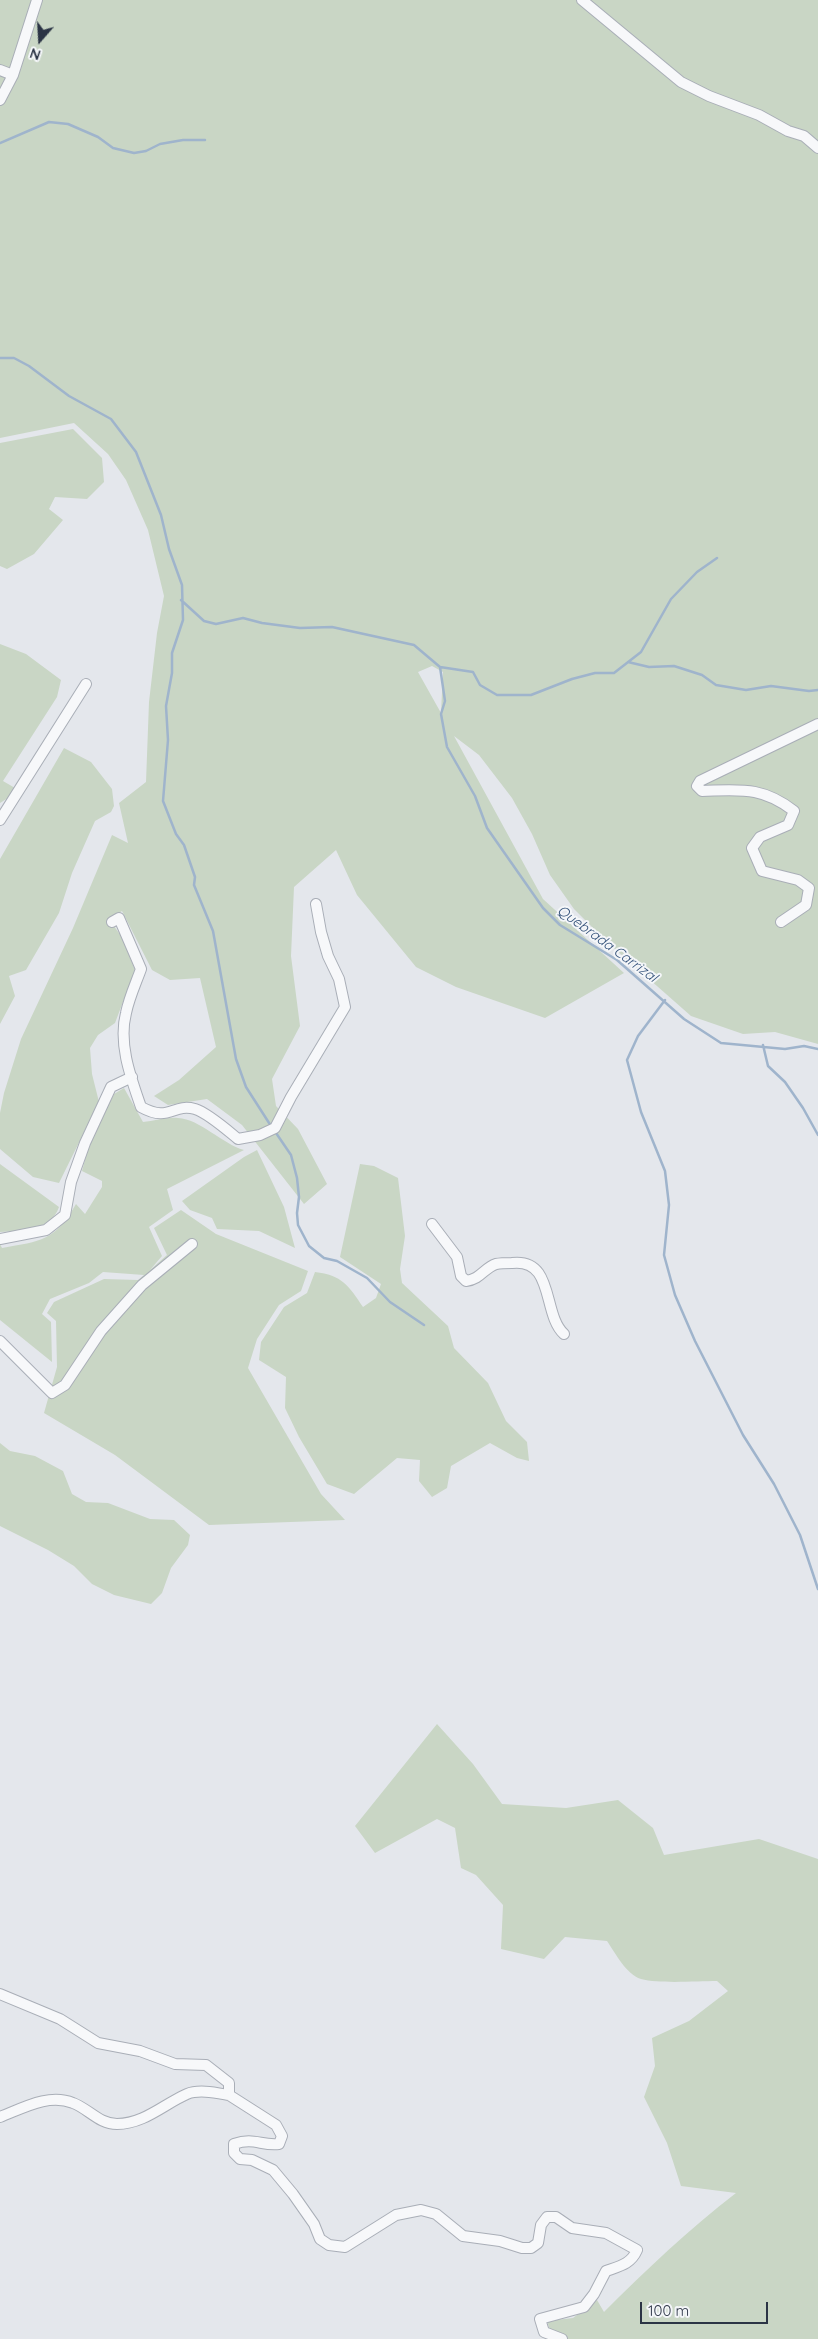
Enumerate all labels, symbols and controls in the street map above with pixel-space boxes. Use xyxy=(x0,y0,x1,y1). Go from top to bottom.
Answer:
north arrow xyxy=(15,15,65,65)
text: N xyxy=(27,44,43,64)
water label: Quebrada Carrizal xyxy=(554,902,660,986)
scale bar xyxy=(643,2292,770,2324)
text: 100 m xyxy=(648,2301,689,2320)

